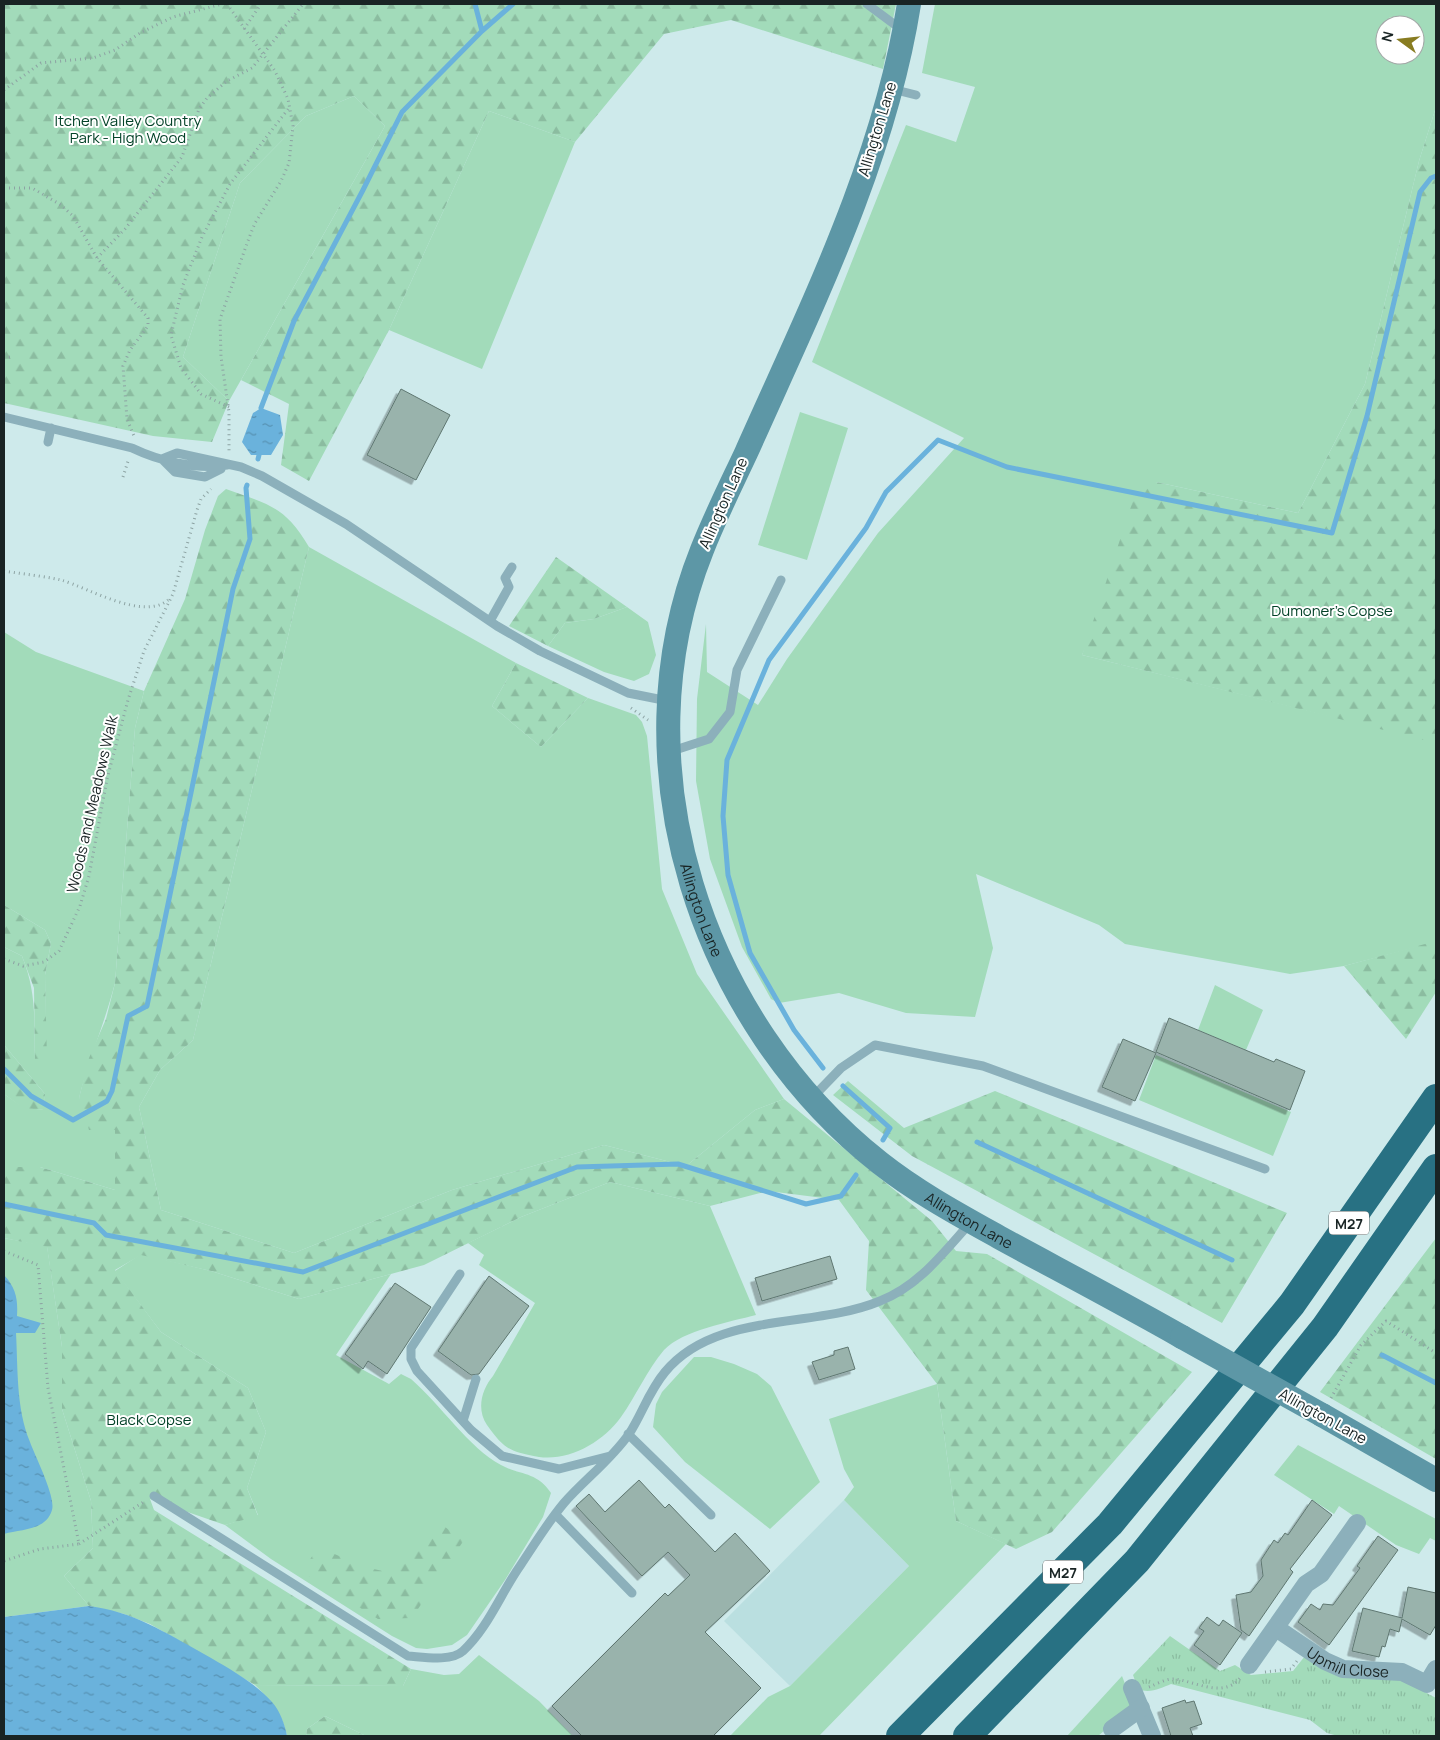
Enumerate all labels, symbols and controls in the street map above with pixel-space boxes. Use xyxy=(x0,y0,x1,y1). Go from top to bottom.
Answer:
north arrow xyxy=(1375,15,1425,65)
text: N xyxy=(1376,29,1397,44)
street label: Allington Lane xyxy=(853,79,901,179)
park label: Itchen Valley Country Park - High Wood xyxy=(55,110,201,148)
street label: Allington Lane xyxy=(693,454,753,552)
park label: Dumoner's Copse xyxy=(1271,600,1393,621)
street label: Woods and Meadows Walk xyxy=(61,713,123,895)
street label: Allington Lane xyxy=(676,861,728,960)
street label: Allington Lane xyxy=(921,1187,1017,1254)
road number: M27 xyxy=(1329,1212,1369,1234)
street label: Allington Lane xyxy=(1275,1383,1371,1449)
park label: Black Copse xyxy=(107,1409,192,1430)
road number: M27 xyxy=(1043,1560,1083,1584)
street label: Upmill Close xyxy=(1303,1641,1390,1682)

